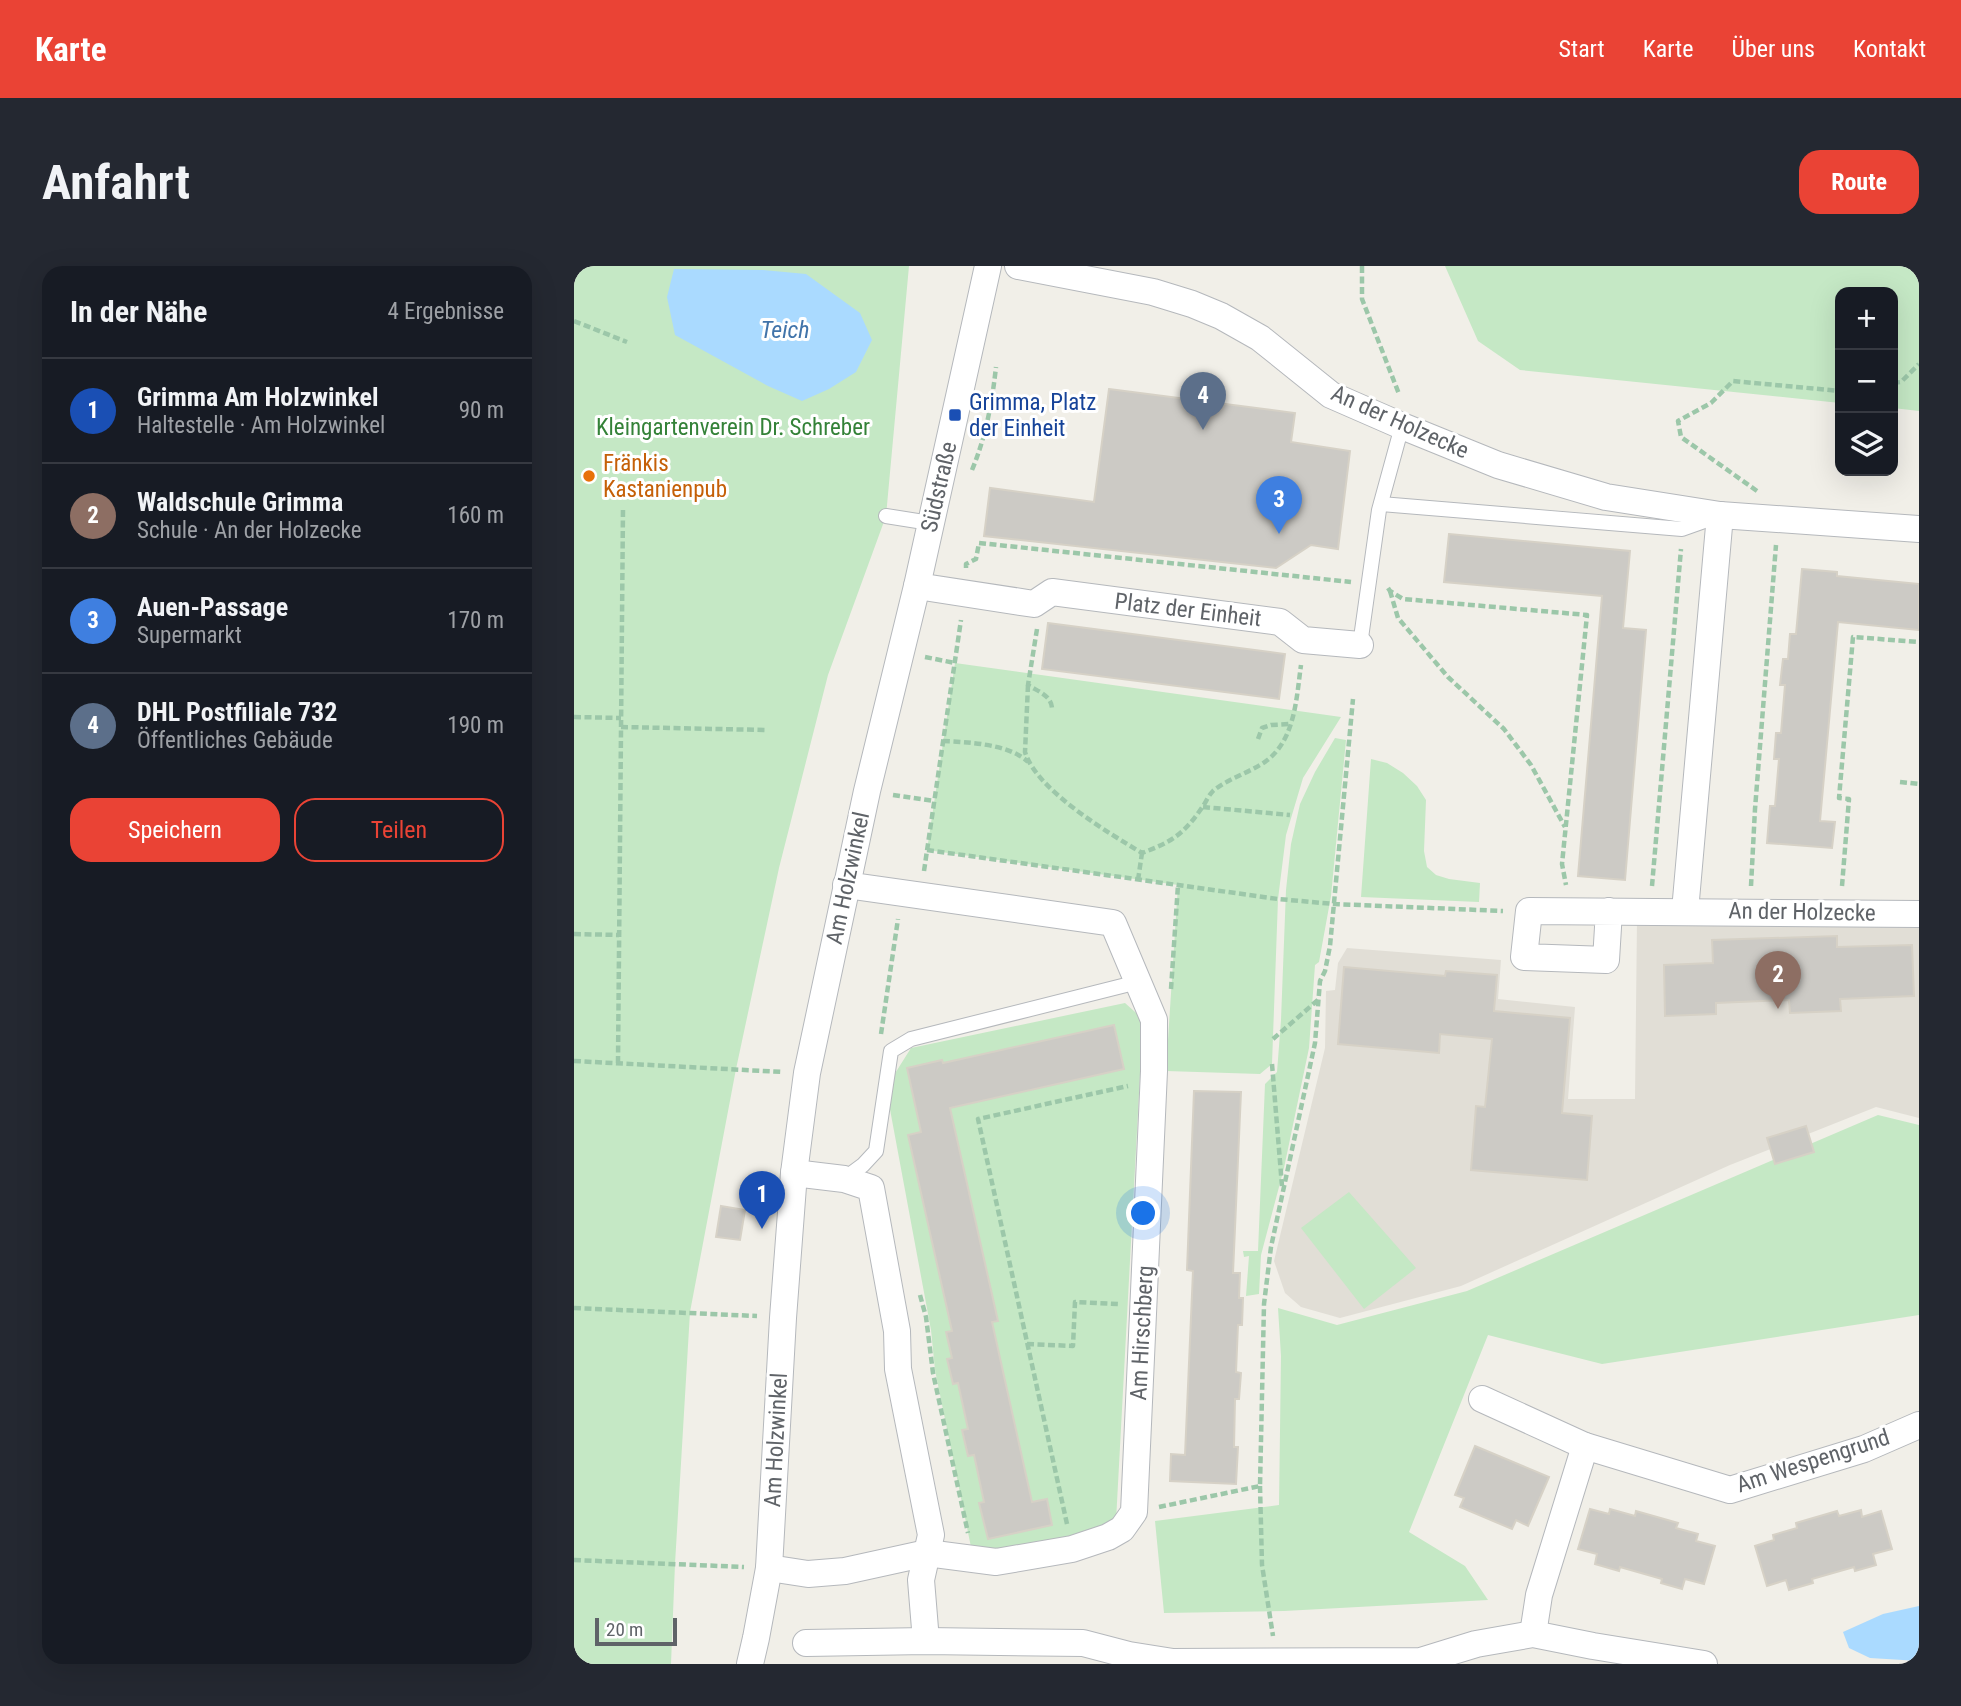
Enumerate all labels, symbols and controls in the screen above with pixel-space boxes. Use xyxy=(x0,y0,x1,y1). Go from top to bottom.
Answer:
text: Karte xyxy=(35,30,106,69)
text: Start xyxy=(1559,35,1605,63)
text: Karte xyxy=(1643,35,1693,63)
text: Über uns xyxy=(1731,35,1815,63)
text: Kontakt xyxy=(1853,35,1926,63)
button: Route xyxy=(1799,150,1919,214)
text: Anfahrt xyxy=(42,154,190,211)
map controls xyxy=(1835,287,1898,476)
button: + xyxy=(1835,287,1898,350)
text: In der Nähe xyxy=(70,294,207,329)
text: 4 Ergebnisse xyxy=(387,298,504,325)
water label: Teich xyxy=(760,316,810,344)
button: − xyxy=(1835,350,1898,413)
pin: 4 xyxy=(1180,372,1226,430)
street label: An der Holzecke xyxy=(1327,380,1473,464)
text: Grimma Am Holzwinkel xyxy=(137,382,379,412)
place label: Grimma, Platz der Einheit xyxy=(969,389,1096,442)
text: 1 xyxy=(87,397,99,424)
text: 90 m xyxy=(459,397,504,424)
marker: Grimma, Platz der Einheit xyxy=(947,407,963,423)
text: Haltestelle · Am Holzwinkel xyxy=(137,412,385,439)
button: layers xyxy=(1835,413,1898,476)
park label: Kleingartenverein Dr. Schreber xyxy=(596,414,870,441)
street label: Südstraße xyxy=(915,439,963,535)
place label: Fränkis Kastanienpub xyxy=(603,450,727,503)
marker: Fränkis Kastanienpub xyxy=(581,468,597,484)
pin: 3 xyxy=(1256,476,1302,534)
text: Waldschule Grimma xyxy=(137,487,343,517)
text: 2 xyxy=(87,502,99,529)
text: 160 m xyxy=(447,502,504,529)
text: Schule · An der Holzecke xyxy=(137,517,362,544)
street label: Platz der Einheit xyxy=(1113,588,1263,632)
text: Auen-Passage xyxy=(137,592,288,622)
text: 3 xyxy=(87,607,99,634)
text: 170 m xyxy=(447,607,504,634)
text: Supermarkt xyxy=(137,622,242,649)
text: DHL Postfiliale 732 xyxy=(137,697,337,727)
text: 4 xyxy=(87,712,99,739)
text: 190 m xyxy=(447,712,504,739)
text: Öffentliches Gebäude xyxy=(137,727,333,754)
button: Speichern xyxy=(70,798,280,862)
button: Teilen xyxy=(294,798,504,862)
street label: Am Holzwinkel xyxy=(821,809,875,947)
street label: An der Holzecke xyxy=(1728,897,1876,927)
pin: 2 xyxy=(1755,951,1801,1009)
pin: 1 xyxy=(739,1171,785,1229)
your location xyxy=(1126,1196,1160,1230)
street label: Am Hirschberg xyxy=(1125,1265,1159,1401)
street label: Am Holzwinkel xyxy=(759,1372,793,1508)
street label: Am Wespengrund xyxy=(1733,1424,1893,1498)
scale bar xyxy=(595,1615,677,1647)
text: 20 m xyxy=(606,1618,643,1641)

